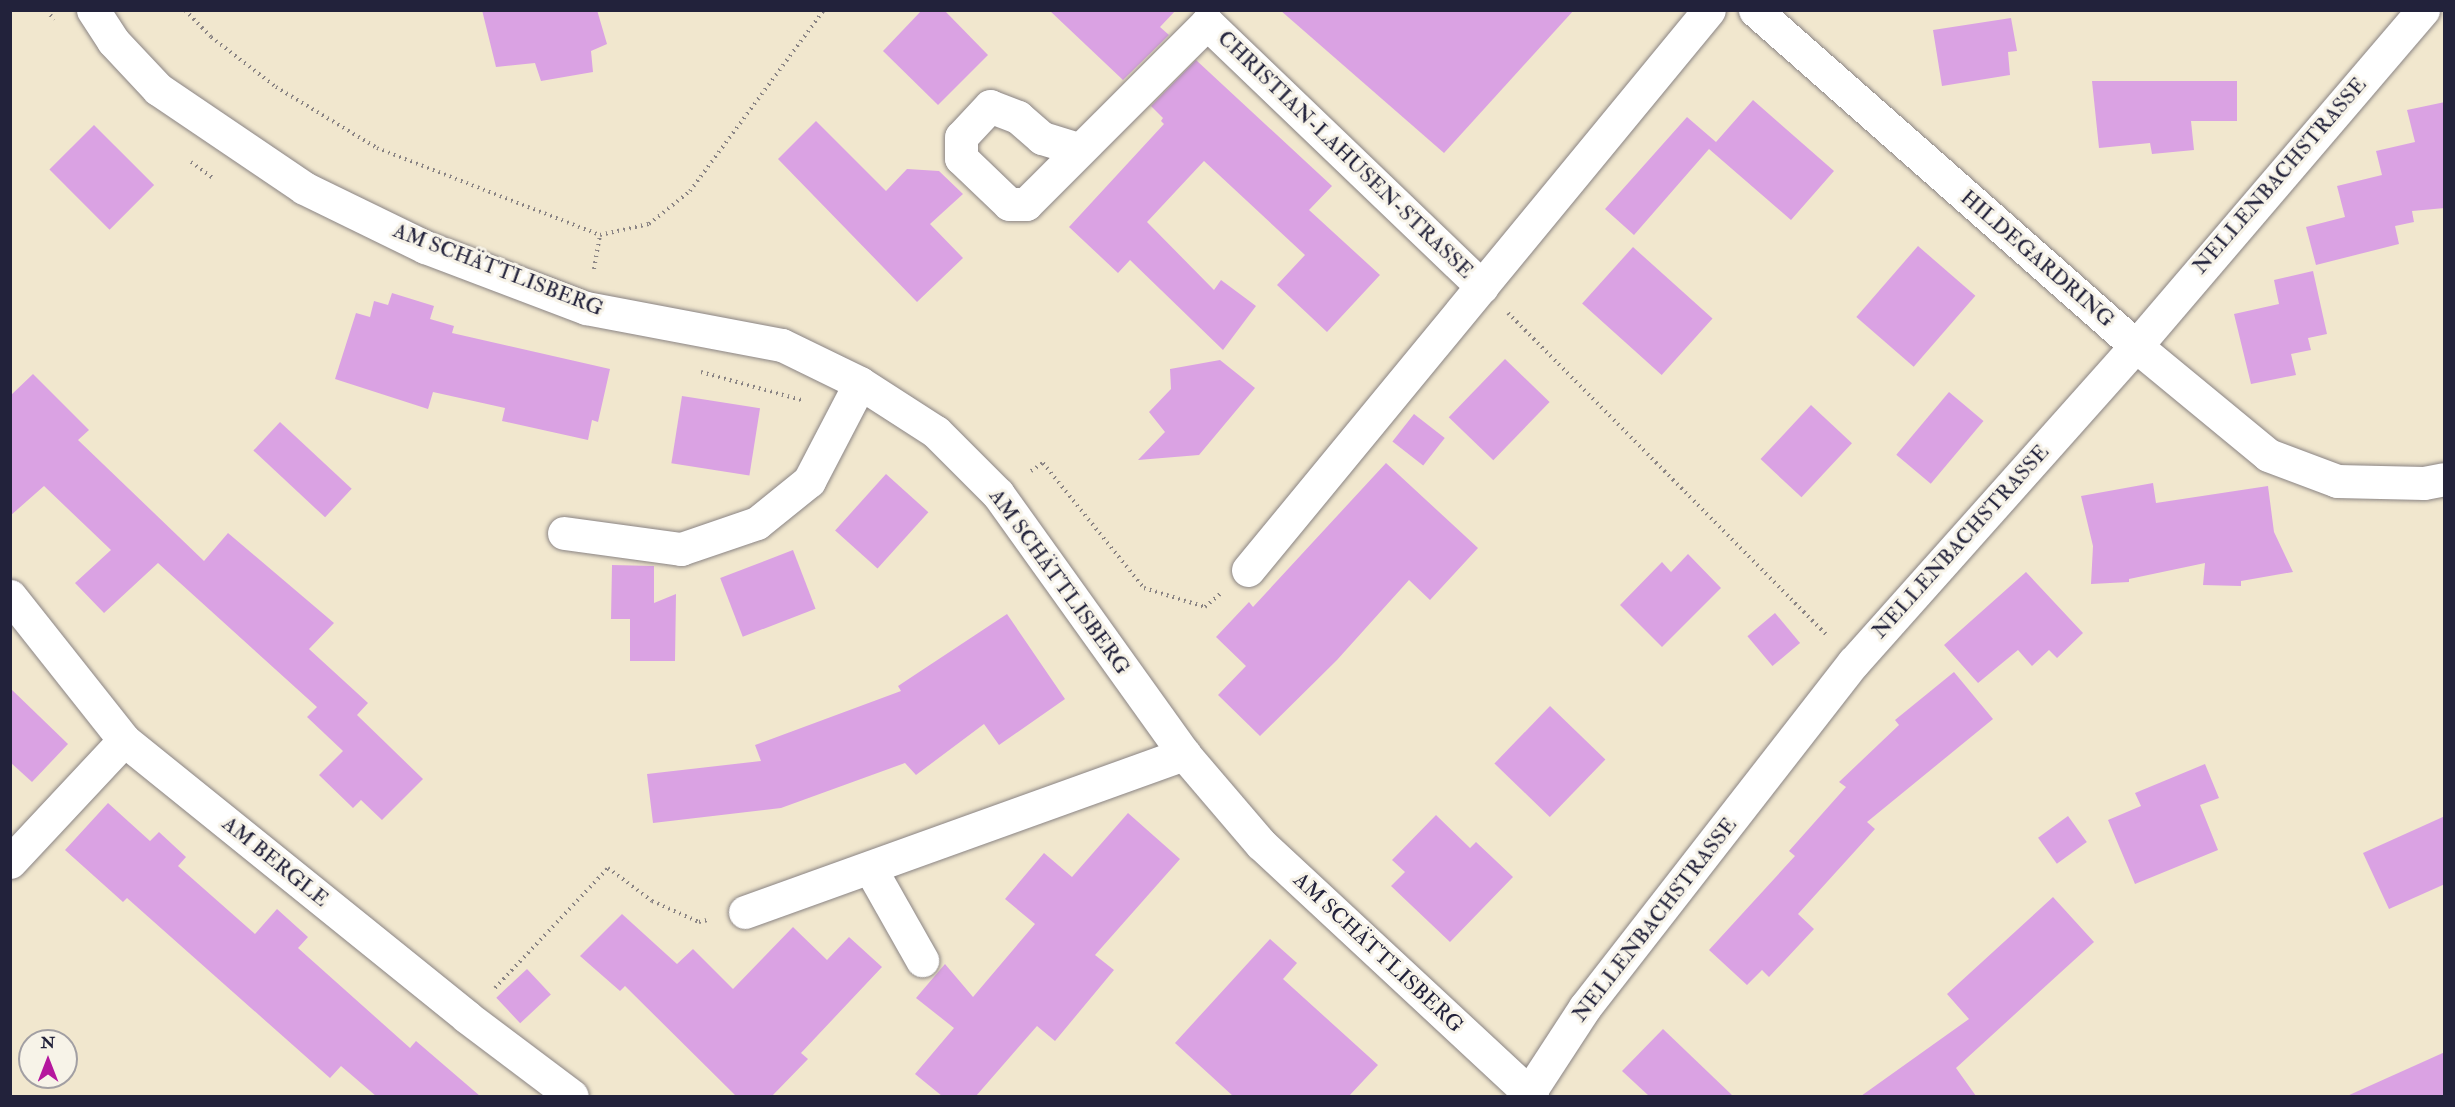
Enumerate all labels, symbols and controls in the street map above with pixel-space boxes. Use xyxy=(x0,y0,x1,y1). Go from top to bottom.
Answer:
street label: CHRISTIAN-LAHUSEN-STRASSE xyxy=(1212,26,1478,284)
street label: NELLENBACHSTRASSE xyxy=(2188,73,2372,279)
street label: HILDEGARDRING xyxy=(1955,185,2119,333)
street label: AM SCHÄTTLISBERG xyxy=(389,218,607,322)
street label: NELLENBACHSTRASSE xyxy=(1867,440,2055,644)
street label: AM SCHÄTTLISBERG xyxy=(983,484,1135,680)
street label: AM BERGLE xyxy=(217,811,333,913)
street label: NELLENBACHSTRASSE xyxy=(1568,813,1742,1027)
street label: AM SCHÄTTLISBERG xyxy=(1288,868,1468,1038)
north arrow xyxy=(18,1029,78,1089)
text: N xyxy=(41,1033,55,1053)

